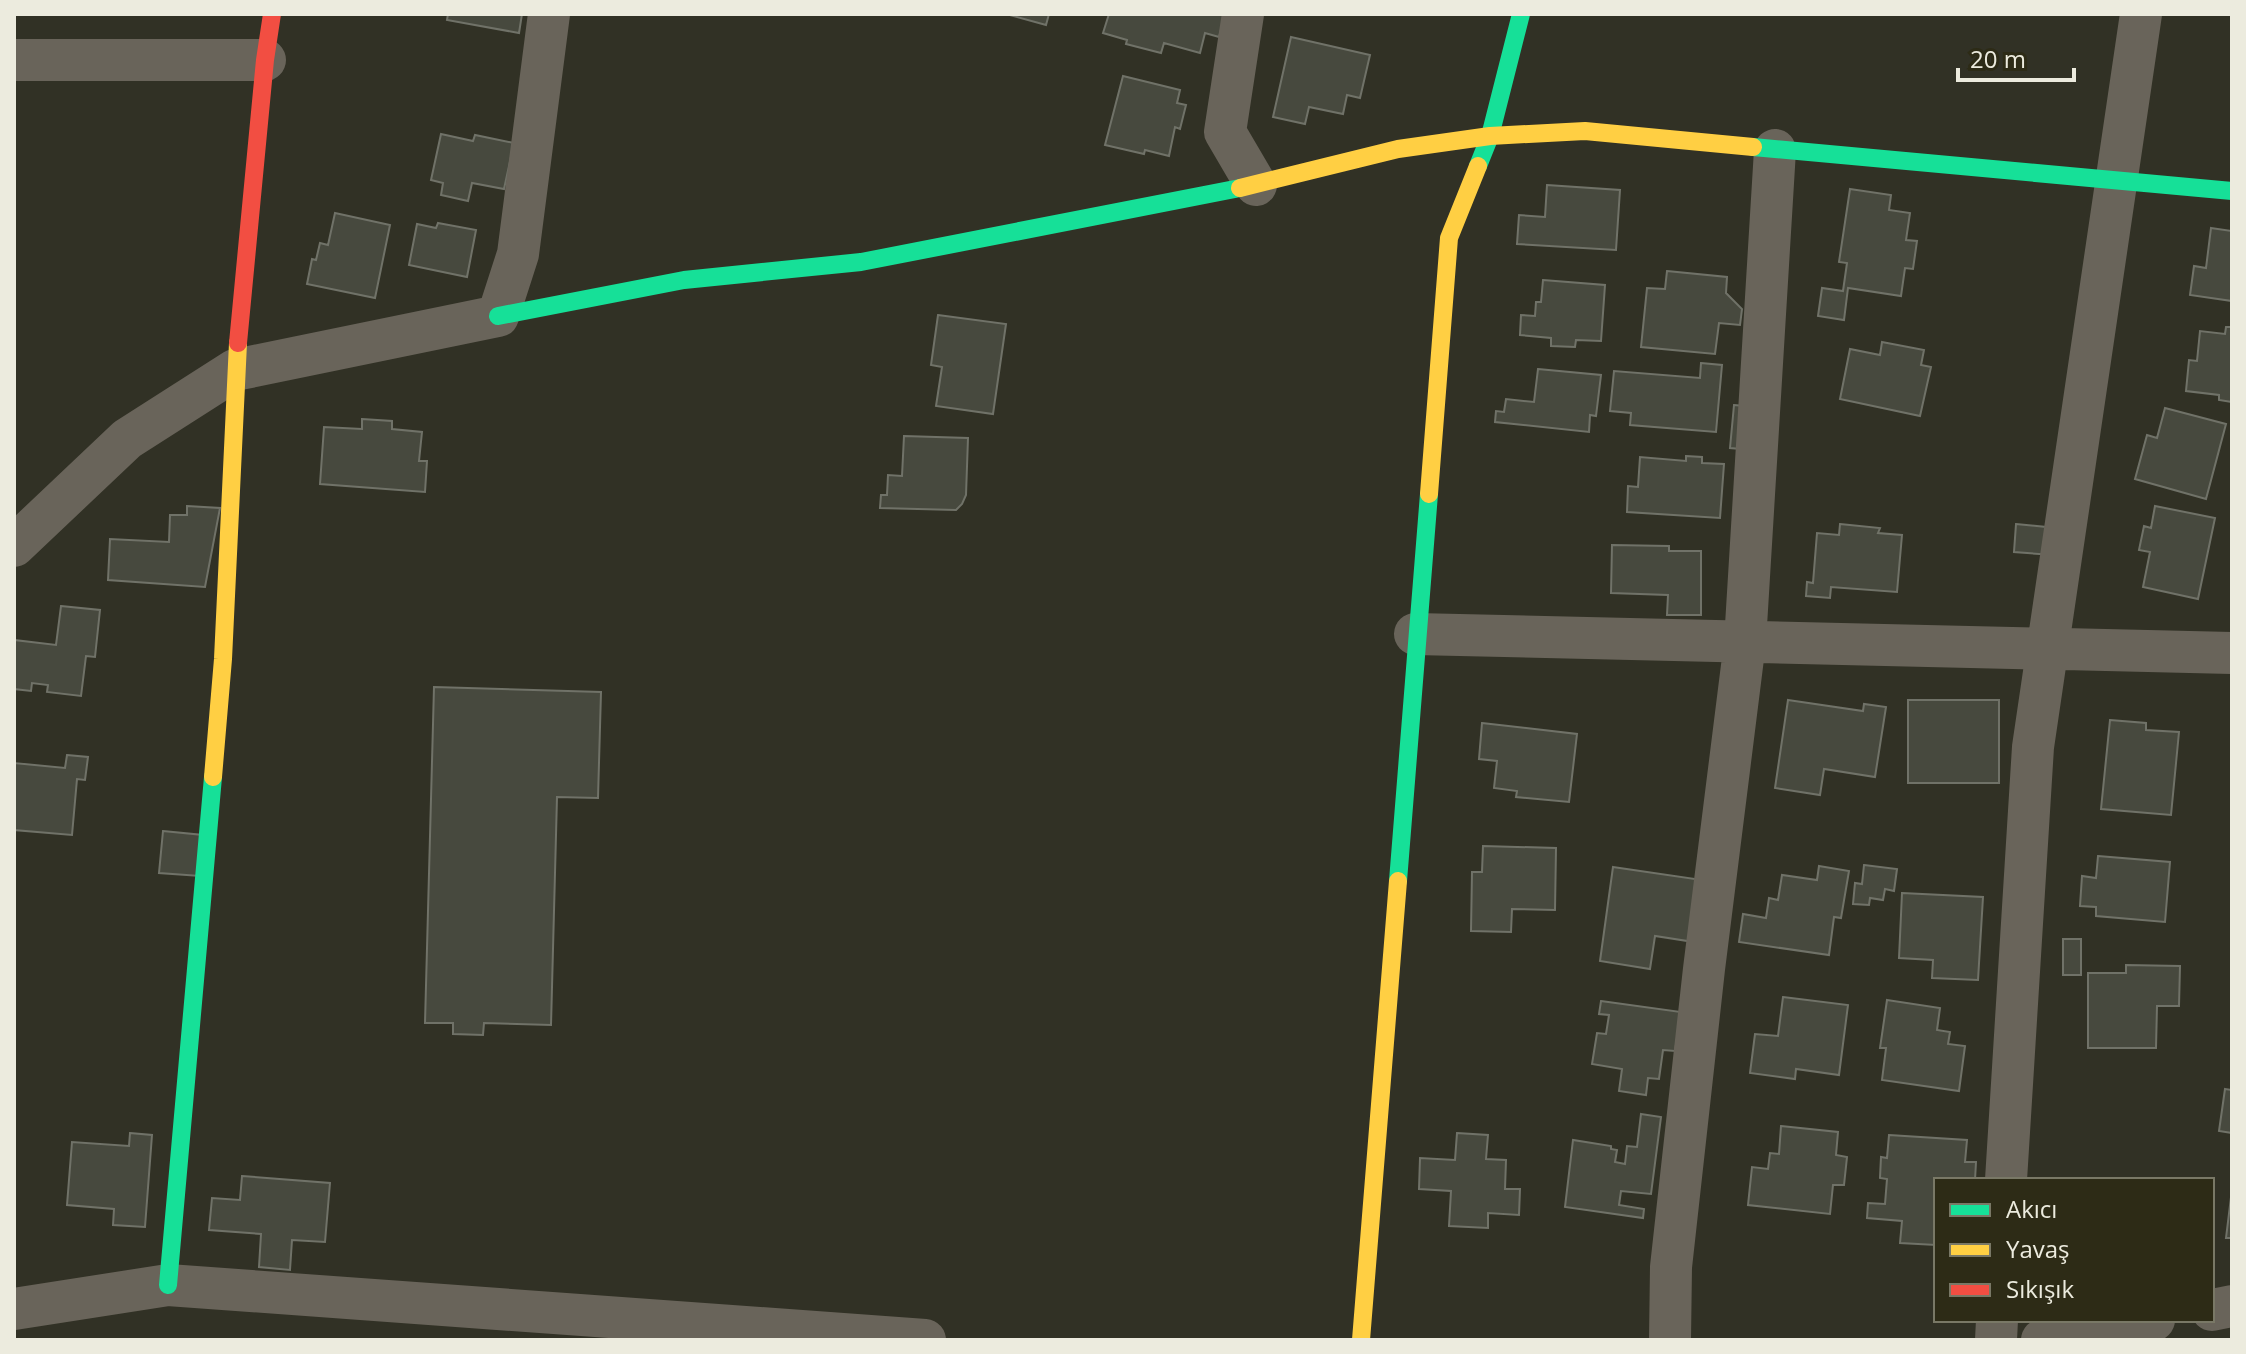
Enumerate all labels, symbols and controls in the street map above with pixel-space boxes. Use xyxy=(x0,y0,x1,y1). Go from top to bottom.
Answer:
scale bar xyxy=(1958,32,2074,82)
text: 20 m xyxy=(1970,42,2026,75)
legend xyxy=(1934,1178,2214,1322)
text: Akıcı xyxy=(2006,1192,2057,1225)
text: Yavaş xyxy=(2006,1232,2070,1265)
text: Sıkışık xyxy=(2006,1272,2074,1305)

